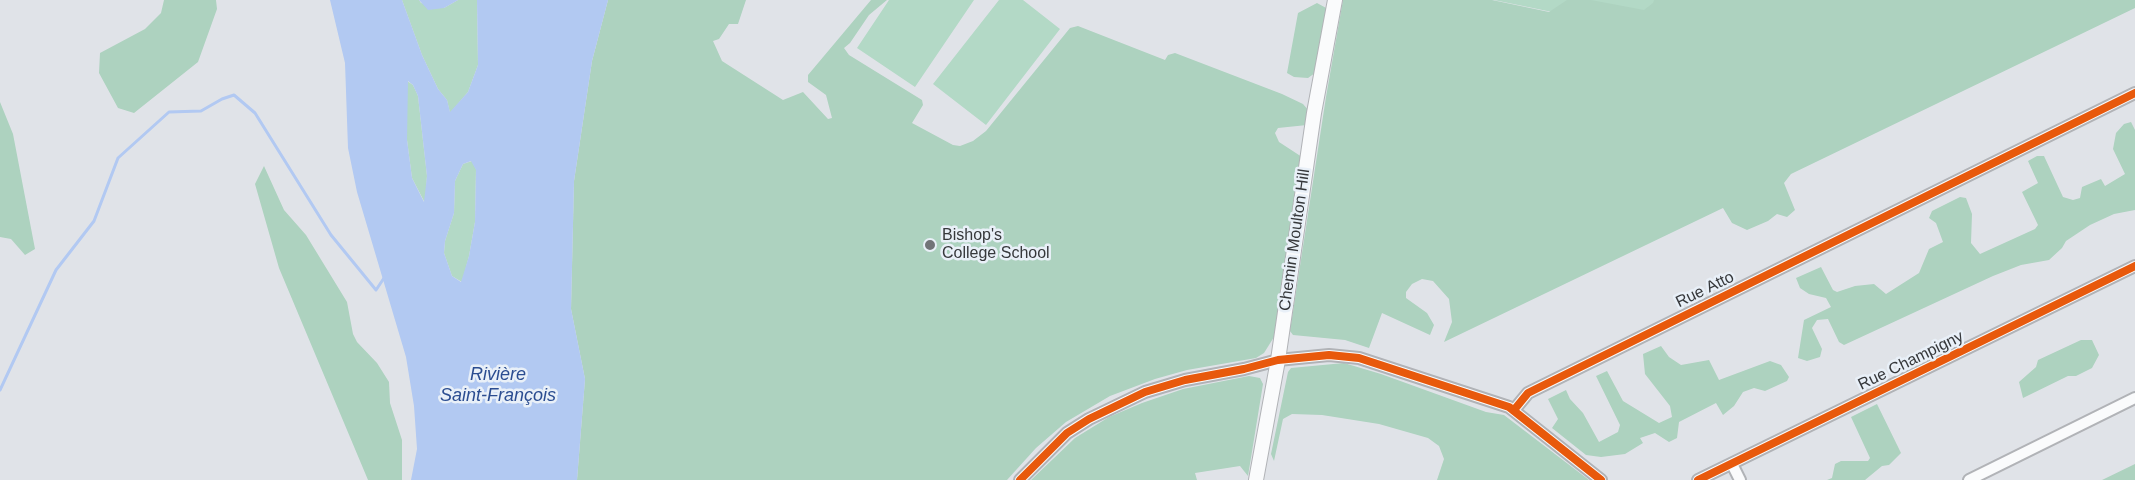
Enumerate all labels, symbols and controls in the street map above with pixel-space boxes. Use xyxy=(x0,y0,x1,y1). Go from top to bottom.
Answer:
street label: Chemin Moulton Hill xyxy=(1276,168,1314,312)
place label: Bishop's College School xyxy=(942,226,1050,264)
marker: Bishop's College School xyxy=(923,238,937,252)
street label: Rue Atto xyxy=(1673,268,1737,312)
street label: Rue Champigny xyxy=(1855,327,1967,395)
water label: Rivière Saint-François xyxy=(440,364,556,406)

